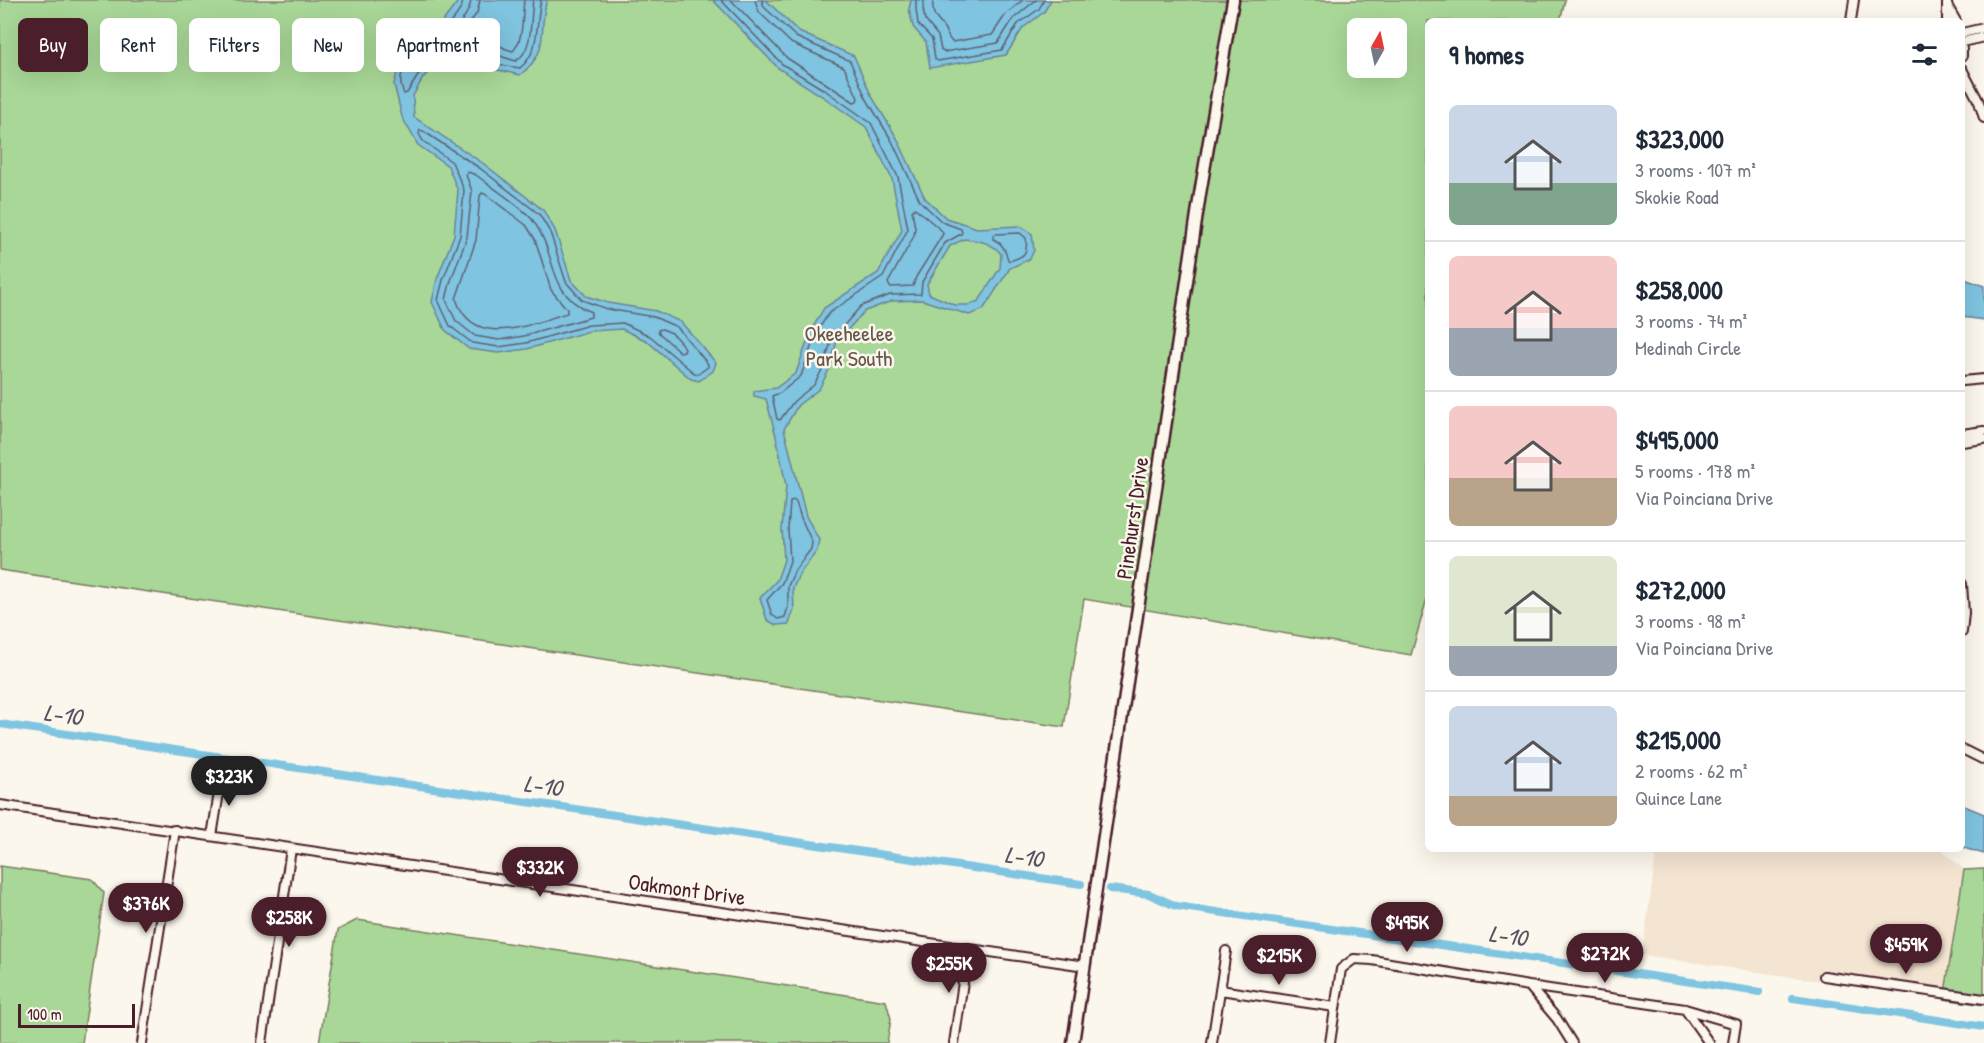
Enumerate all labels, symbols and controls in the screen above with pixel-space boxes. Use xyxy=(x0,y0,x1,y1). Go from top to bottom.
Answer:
chip: Buy xyxy=(18,18,88,72)
chip: Rent xyxy=(100,18,177,72)
chip: Filters xyxy=(189,18,280,72)
chip: New xyxy=(292,18,364,72)
chip: Apartment xyxy=(376,18,500,72)
north arrow xyxy=(1347,18,1407,78)
map controls xyxy=(1347,18,1407,78)
text: 9 homes xyxy=(1449,37,1524,72)
icon: filters xyxy=(1908,38,1941,71)
text: $323,000 xyxy=(1635,121,1724,156)
icon: home xyxy=(1497,129,1569,201)
text: 3 rooms · 107 m² xyxy=(1635,156,1756,183)
text: Skokie Road xyxy=(1635,183,1719,210)
text: $258,000 xyxy=(1635,272,1723,307)
icon: home xyxy=(1497,280,1569,352)
text: 3 rooms · 74 m² xyxy=(1635,307,1747,334)
park label: Okeeheelee Park South xyxy=(805,318,894,373)
text: Medinah Circle xyxy=(1635,334,1741,361)
text: $495,000 xyxy=(1635,422,1719,457)
icon: home xyxy=(1497,430,1569,502)
street label: Pinehurst Drive xyxy=(1109,455,1155,581)
text: 5 rooms · 178 m² xyxy=(1635,457,1755,484)
text: Via Poinciana Drive xyxy=(1635,484,1774,511)
text: $272,000 xyxy=(1635,572,1726,607)
icon: home xyxy=(1497,580,1569,652)
text: 3 rooms · 98 m² xyxy=(1635,607,1746,634)
text: Via Poinciana Drive xyxy=(1635,634,1774,661)
water label: L-10 xyxy=(42,696,86,733)
text: $215,000 xyxy=(1635,722,1721,757)
icon: home xyxy=(1497,730,1569,802)
pin: $323K xyxy=(187,756,271,807)
text: 2 rooms · 62 m² xyxy=(1635,757,1747,784)
text: $323K xyxy=(205,762,253,789)
water label: L-10 xyxy=(522,767,566,804)
text: Quince Lane xyxy=(1635,784,1722,811)
water label: L-10 xyxy=(1003,838,1047,875)
pin: $332K xyxy=(498,847,582,898)
text: $332K xyxy=(516,853,564,880)
street label: Oakmont Drive xyxy=(627,866,748,912)
pin: $376K xyxy=(104,883,188,934)
text: $376K xyxy=(122,889,170,916)
pin: $258K xyxy=(247,897,331,948)
pin: $495K xyxy=(1365,902,1449,953)
text: $258K xyxy=(265,903,313,930)
text: $495K xyxy=(1385,908,1429,935)
water label: L-10 xyxy=(1487,917,1531,954)
pin: $459K xyxy=(1864,924,1948,975)
text: $459K xyxy=(1884,930,1928,957)
pin: $272K xyxy=(1563,933,1647,984)
pin: $215K xyxy=(1237,935,1321,986)
text: $272K xyxy=(1580,939,1630,966)
text: $215K xyxy=(1256,941,1302,968)
pin: $255K xyxy=(907,943,991,994)
text: $255K xyxy=(926,949,972,976)
scale bar xyxy=(18,1001,135,1028)
text: 100 m xyxy=(27,1003,62,1025)

